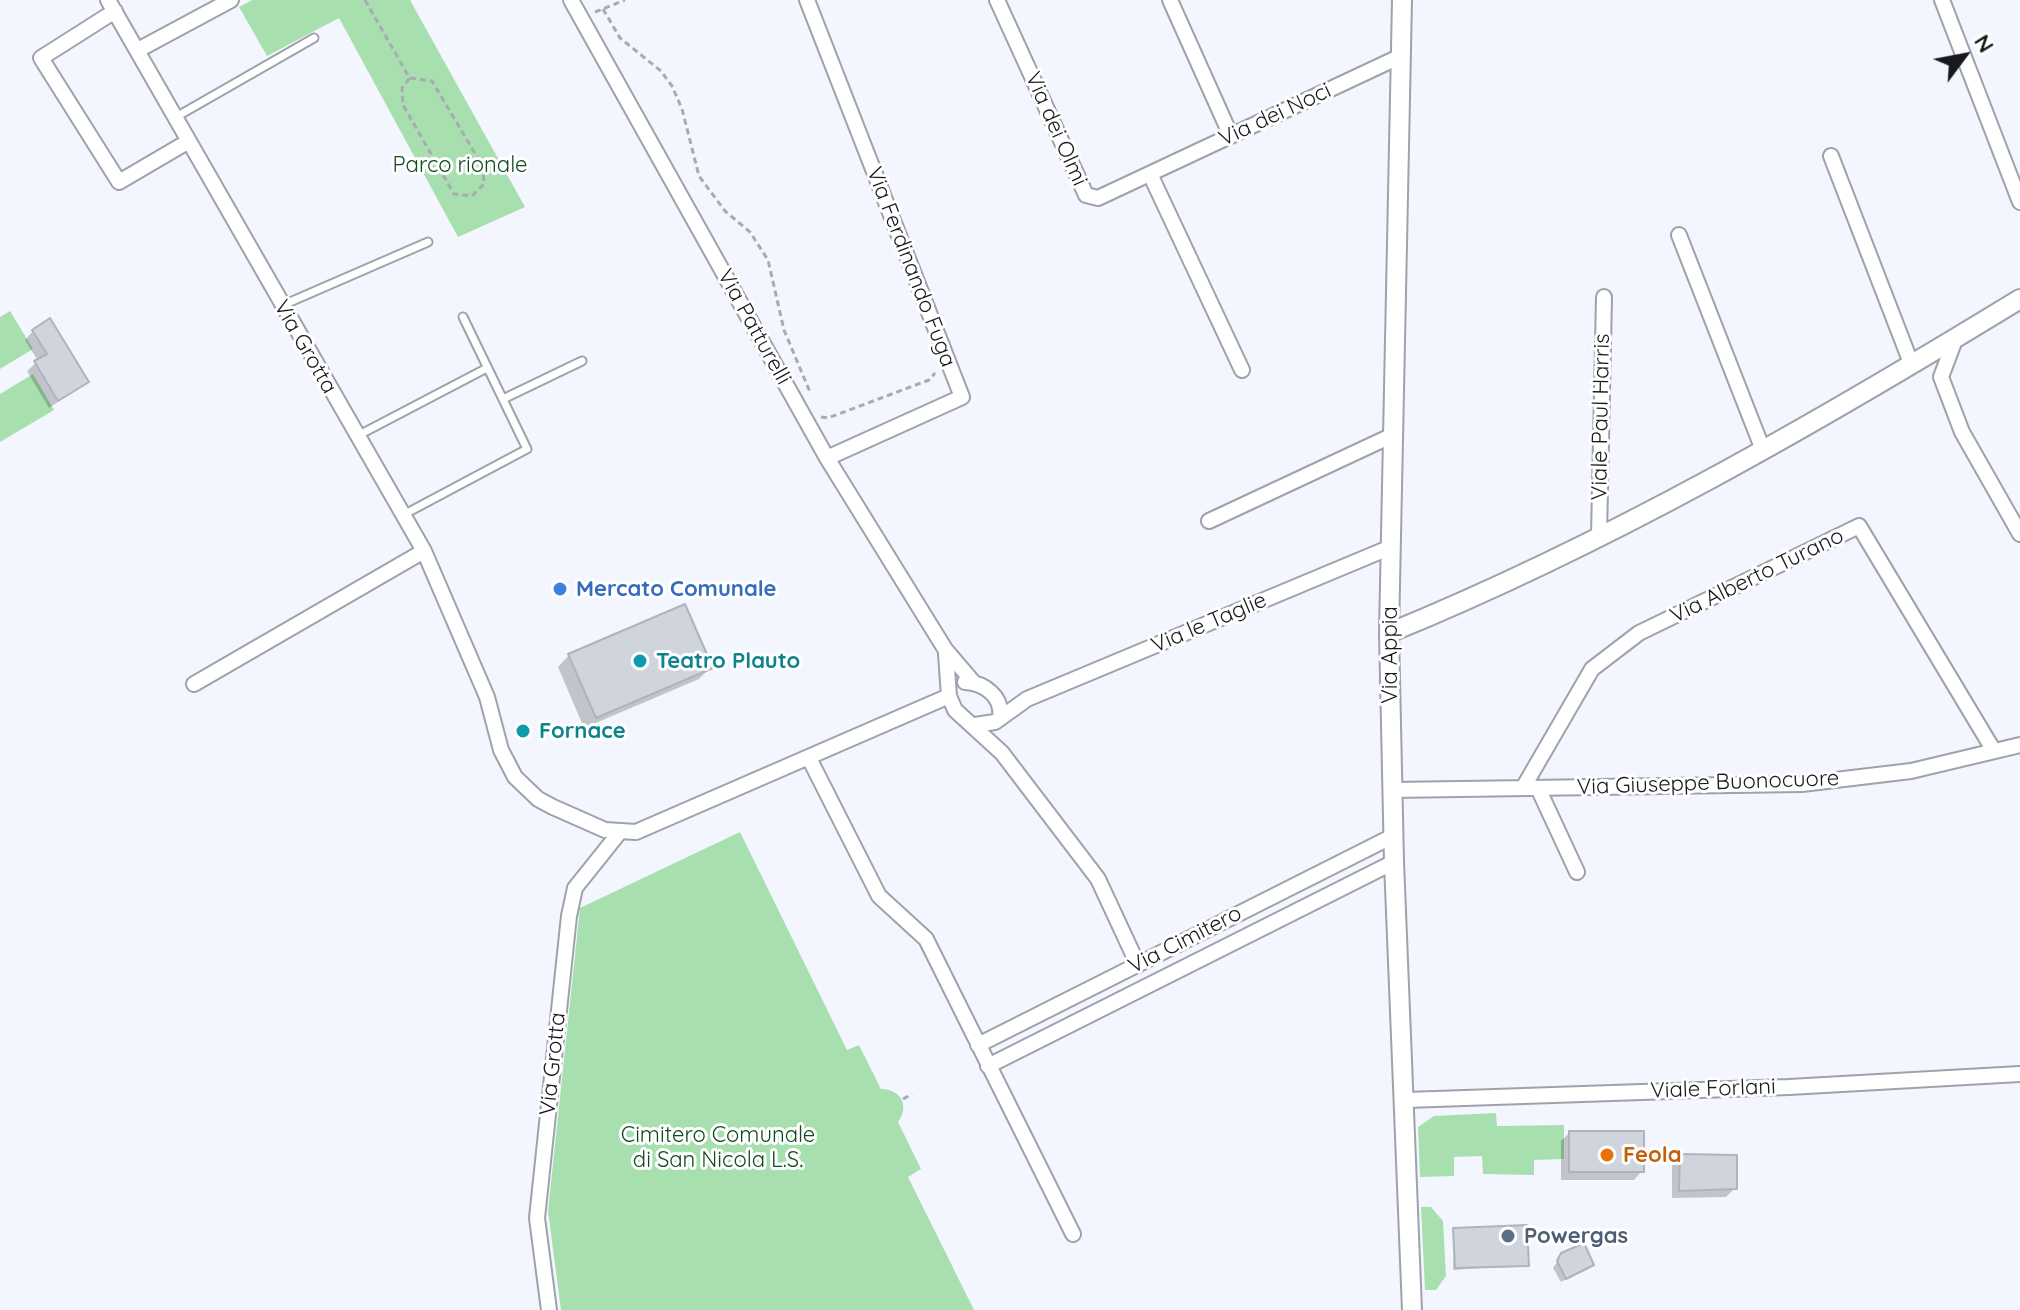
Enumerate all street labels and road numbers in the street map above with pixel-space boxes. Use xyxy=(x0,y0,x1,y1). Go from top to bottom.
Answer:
street label: Via dei Olmi xyxy=(1019,68,1093,190)
street label: Via dei Noci xyxy=(1215,78,1335,152)
street label: Via Ferdinando Fuga xyxy=(861,163,961,371)
street label: Via Patturelli xyxy=(712,265,796,389)
street label: Via Grotta xyxy=(268,296,342,398)
street label: Viale Paul Harris xyxy=(1586,333,1616,501)
street label: Via Alberto Turano xyxy=(1666,523,1848,629)
street label: Via le Taglie xyxy=(1148,587,1270,659)
street label: Via Appia xyxy=(1377,606,1403,704)
street label: Via Giuseppe Buonocuore xyxy=(1576,765,1840,801)
street label: Via Cimitero xyxy=(1124,900,1246,980)
street label: Via Grotta xyxy=(534,1011,572,1117)
street label: Viale Forlani xyxy=(1650,1074,1776,1104)

